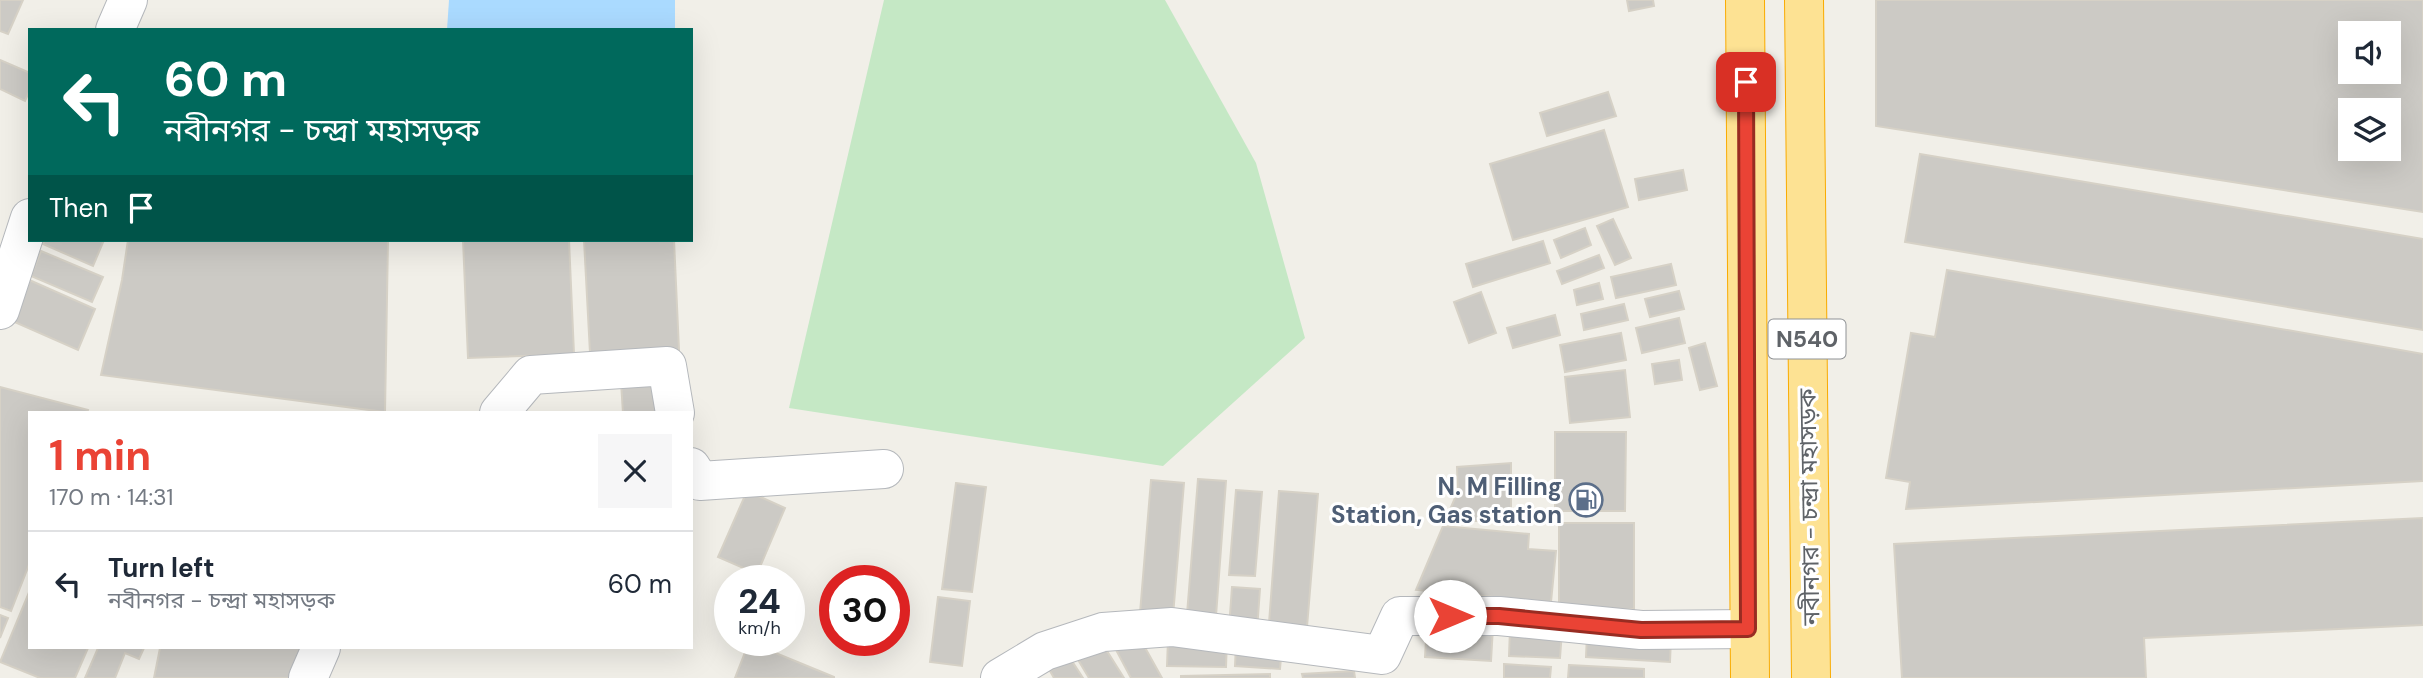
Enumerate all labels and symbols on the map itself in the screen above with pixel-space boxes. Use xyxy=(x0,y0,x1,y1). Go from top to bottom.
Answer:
pin xyxy=(1716,52,1776,112)
road number: N540 xyxy=(1769,320,1846,358)
street label: নবীনগর - চন্দ্রা মহাসড়ক xyxy=(1791,388,1827,627)
place label: N. M Filling Station, Gas station xyxy=(1331,471,1562,530)
fuel station icon: N. M Filling Station, Gas station xyxy=(1567,481,1605,519)
speed limit sign: 30 xyxy=(819,565,910,656)
position arrow xyxy=(1413,579,1487,653)

